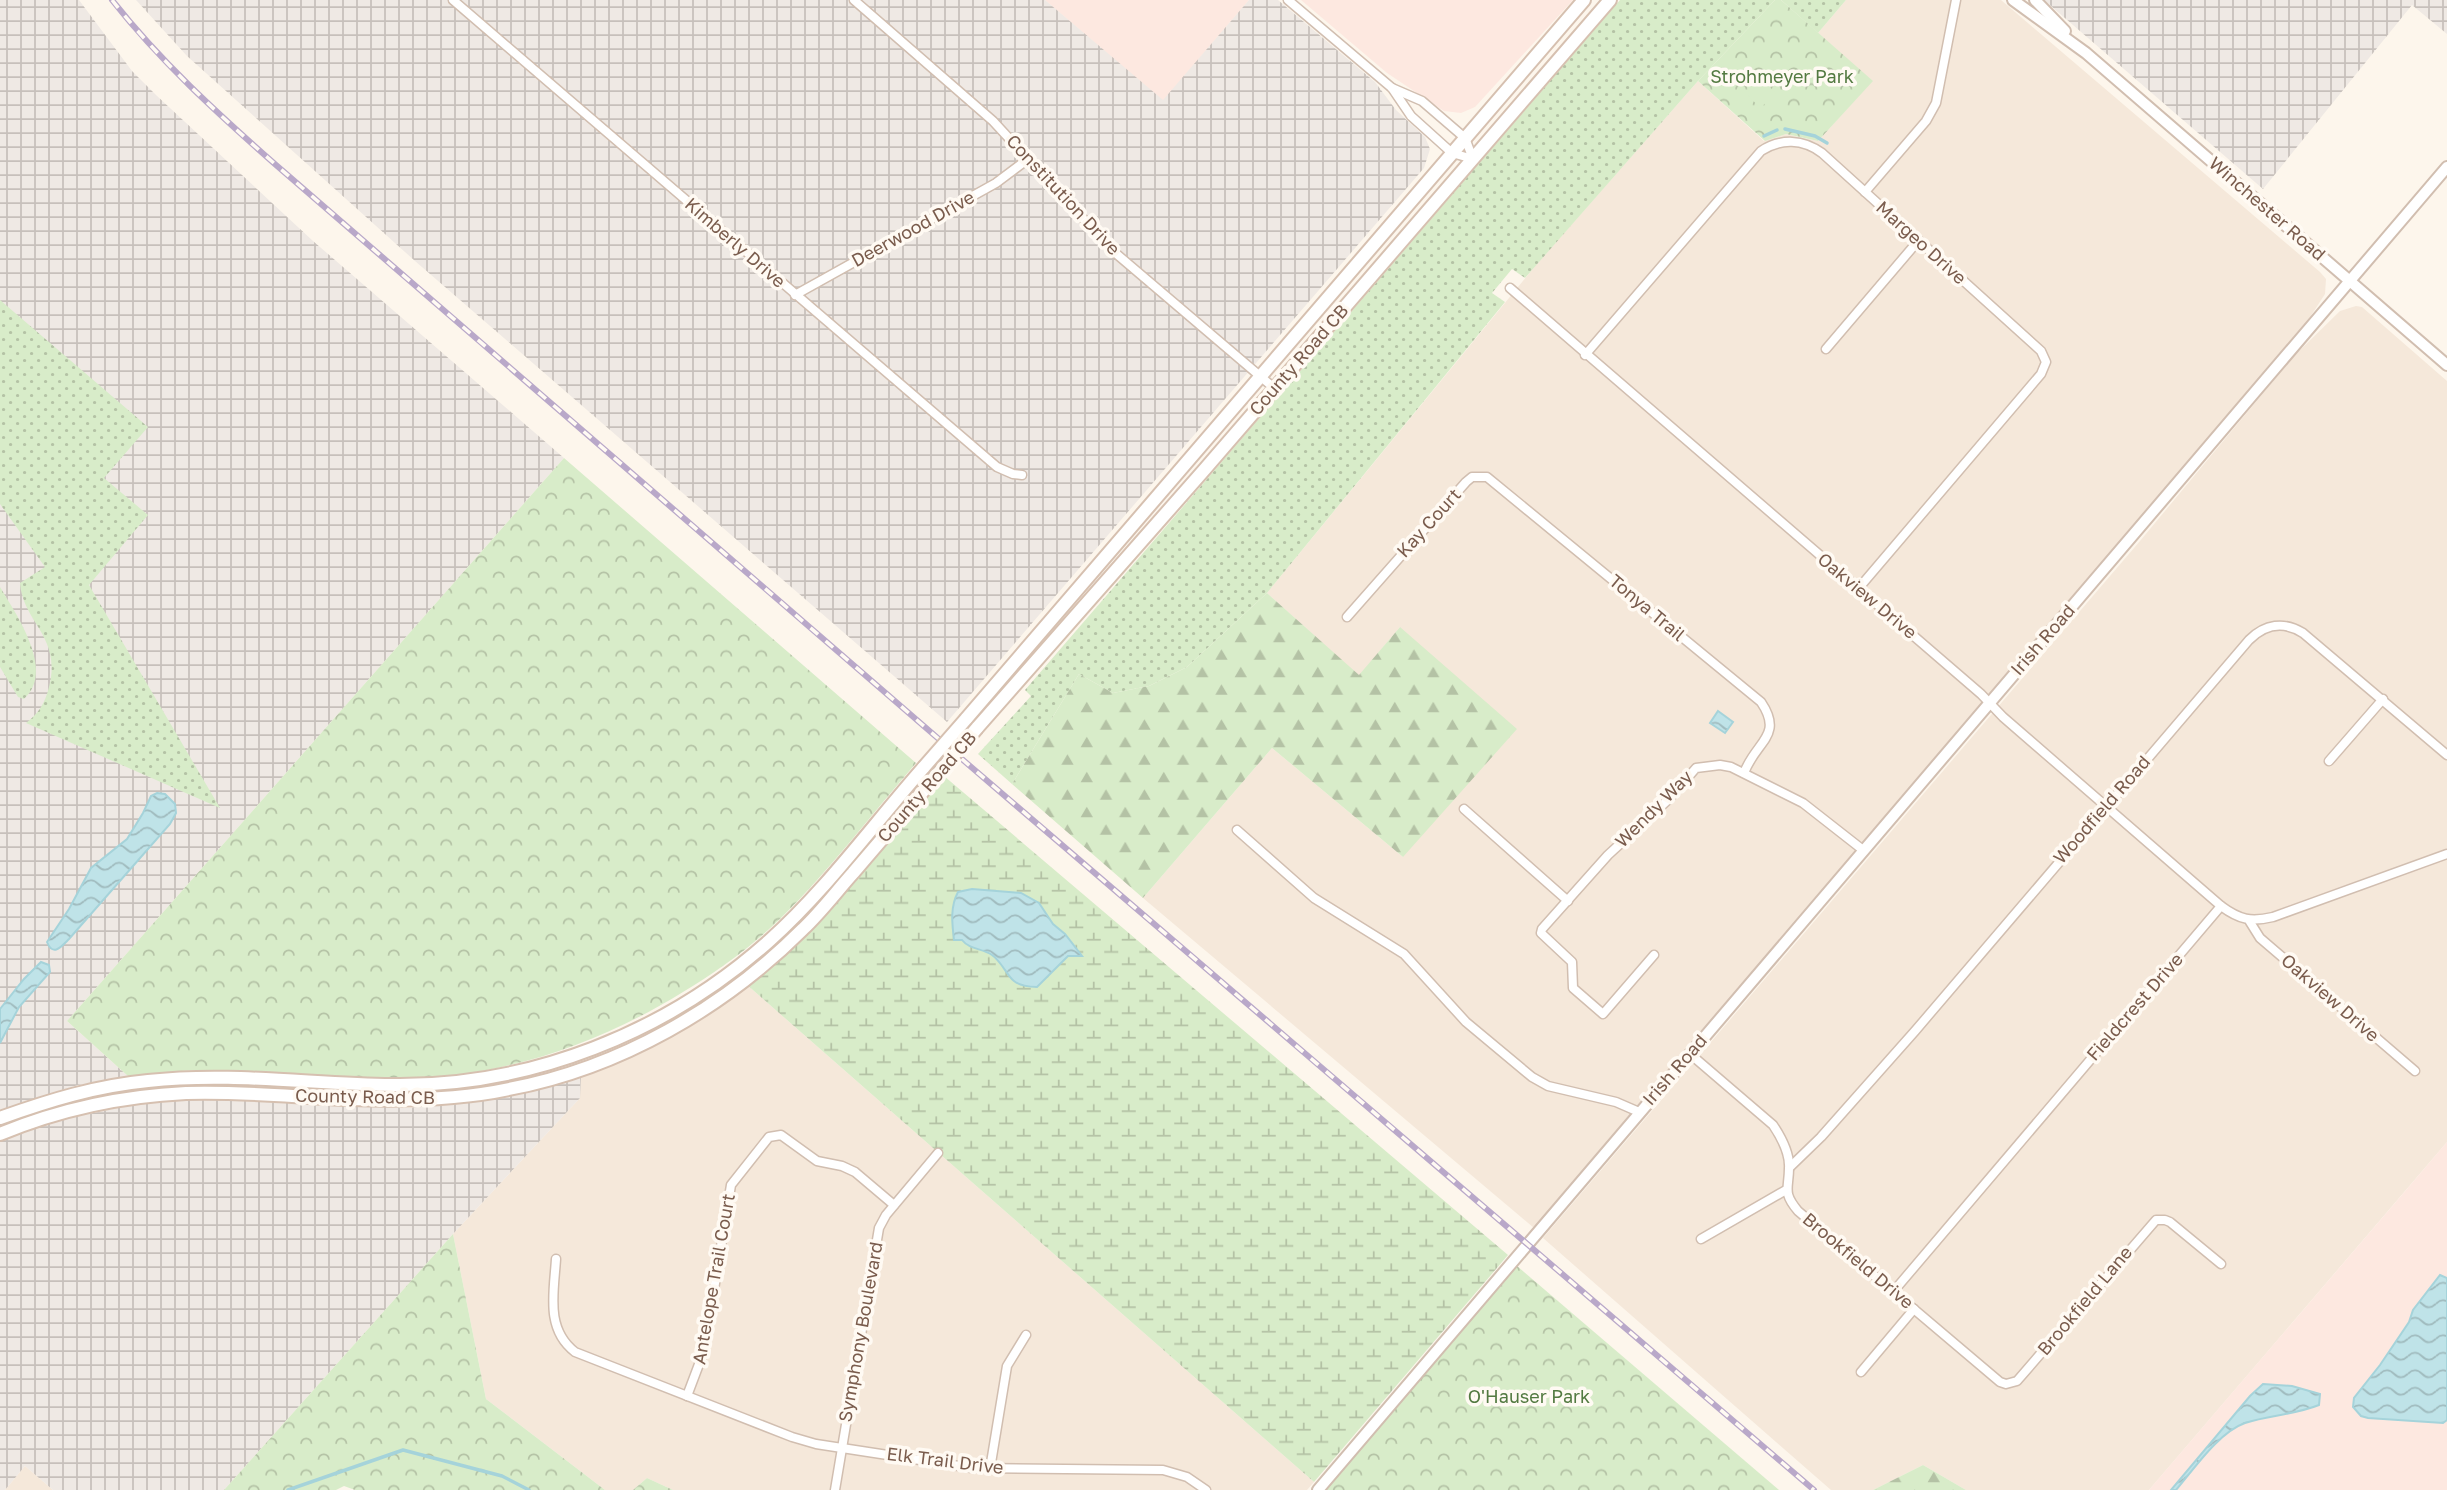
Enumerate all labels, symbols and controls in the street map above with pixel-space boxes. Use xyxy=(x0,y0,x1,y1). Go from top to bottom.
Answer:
park label: Strohmeyer Park xyxy=(1710,65,1854,87)
street label: Constitution Drive xyxy=(1002,129,1125,259)
street label: Winchester Road xyxy=(2205,152,2330,265)
street label: Deerwood Drive xyxy=(847,185,978,271)
street label: Kimberly Drive xyxy=(681,193,791,292)
street label: Margeo Drive xyxy=(1872,196,1971,289)
street label: County Road CB xyxy=(1244,299,1352,419)
street label: Kay Court xyxy=(1392,483,1465,561)
street label: Oakview Drive xyxy=(1814,547,1922,643)
street label: Tonya Trail xyxy=(1605,569,1690,646)
street label: Irish Road xyxy=(2005,599,2079,679)
street label: County Road CB xyxy=(872,726,980,846)
street label: Woodfield Road xyxy=(2048,751,2154,868)
street label: Wendy Way xyxy=(1610,765,1696,851)
street label: Fieldcrest Drive xyxy=(2081,948,2187,1065)
street label: Oakview Drive xyxy=(2277,949,2384,1046)
street label: Irish Road xyxy=(1637,1029,1711,1109)
street label: County Road CB xyxy=(295,1084,435,1108)
street label: Antelope Trail Court xyxy=(687,1192,739,1366)
street label: Brookfield Drive xyxy=(1799,1207,1919,1313)
street label: Symphony Boulevard xyxy=(833,1240,887,1424)
street label: Brookfield Lane xyxy=(2032,1241,2136,1359)
park label: O'Hauser Park xyxy=(1468,1385,1590,1407)
street label: Elk Trail Drive xyxy=(885,1442,1005,1478)

